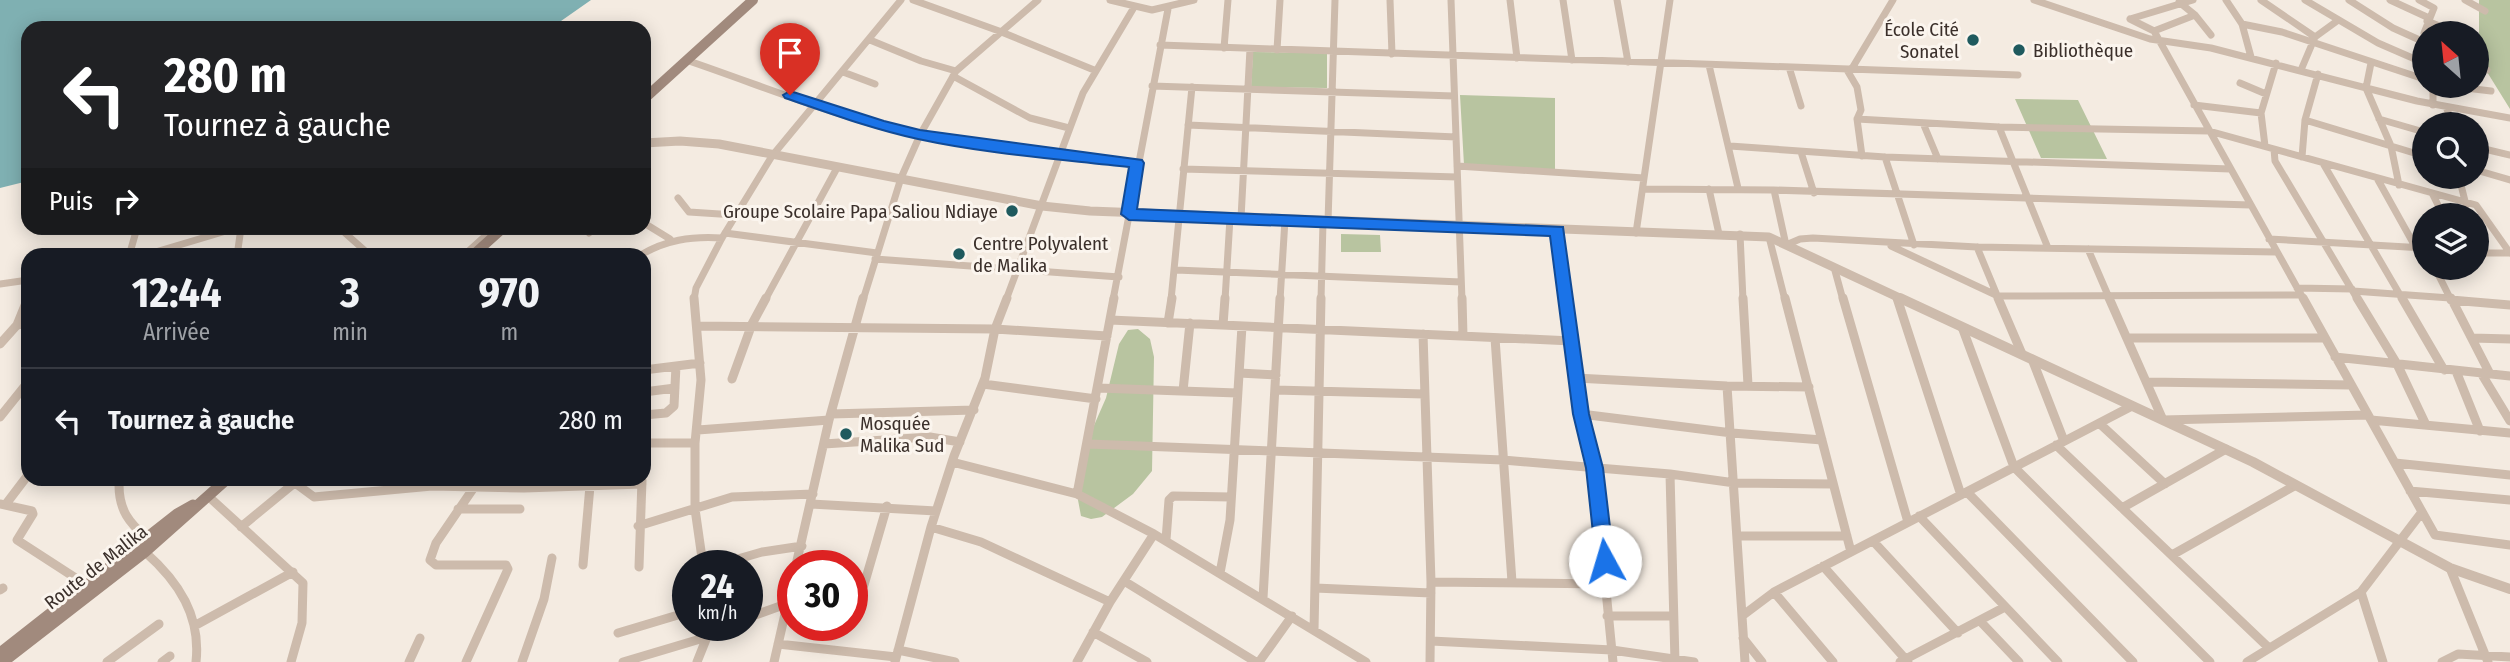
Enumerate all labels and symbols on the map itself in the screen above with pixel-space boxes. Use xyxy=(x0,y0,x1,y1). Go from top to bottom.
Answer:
place label: École Cité Sonatel xyxy=(1884,18,1959,63)
north arrow xyxy=(2412,21,2488,98)
pin xyxy=(760,23,820,95)
marker: École Cité Sonatel xyxy=(1965,32,1981,48)
place label: Bibliothèque xyxy=(2033,39,2133,62)
marker: Bibliothèque xyxy=(2011,42,2027,58)
place label: Groupe Scolaire Papa Saliou Ndiaye xyxy=(723,200,998,223)
marker: Groupe Scolaire Papa Saliou Ndiaye xyxy=(1004,203,1020,219)
place label: Centre Polyvalent de Malika xyxy=(973,232,1109,277)
marker: Centre Polyvalent de Malika xyxy=(951,246,967,262)
place label: Mosquée Malika Sud xyxy=(860,412,944,457)
marker: Mosquée Malika Sud xyxy=(838,426,854,442)
street label: Route de Malika xyxy=(40,520,152,614)
position arrow xyxy=(1568,524,1642,598)
speed limit sign: 30 xyxy=(777,550,868,641)

